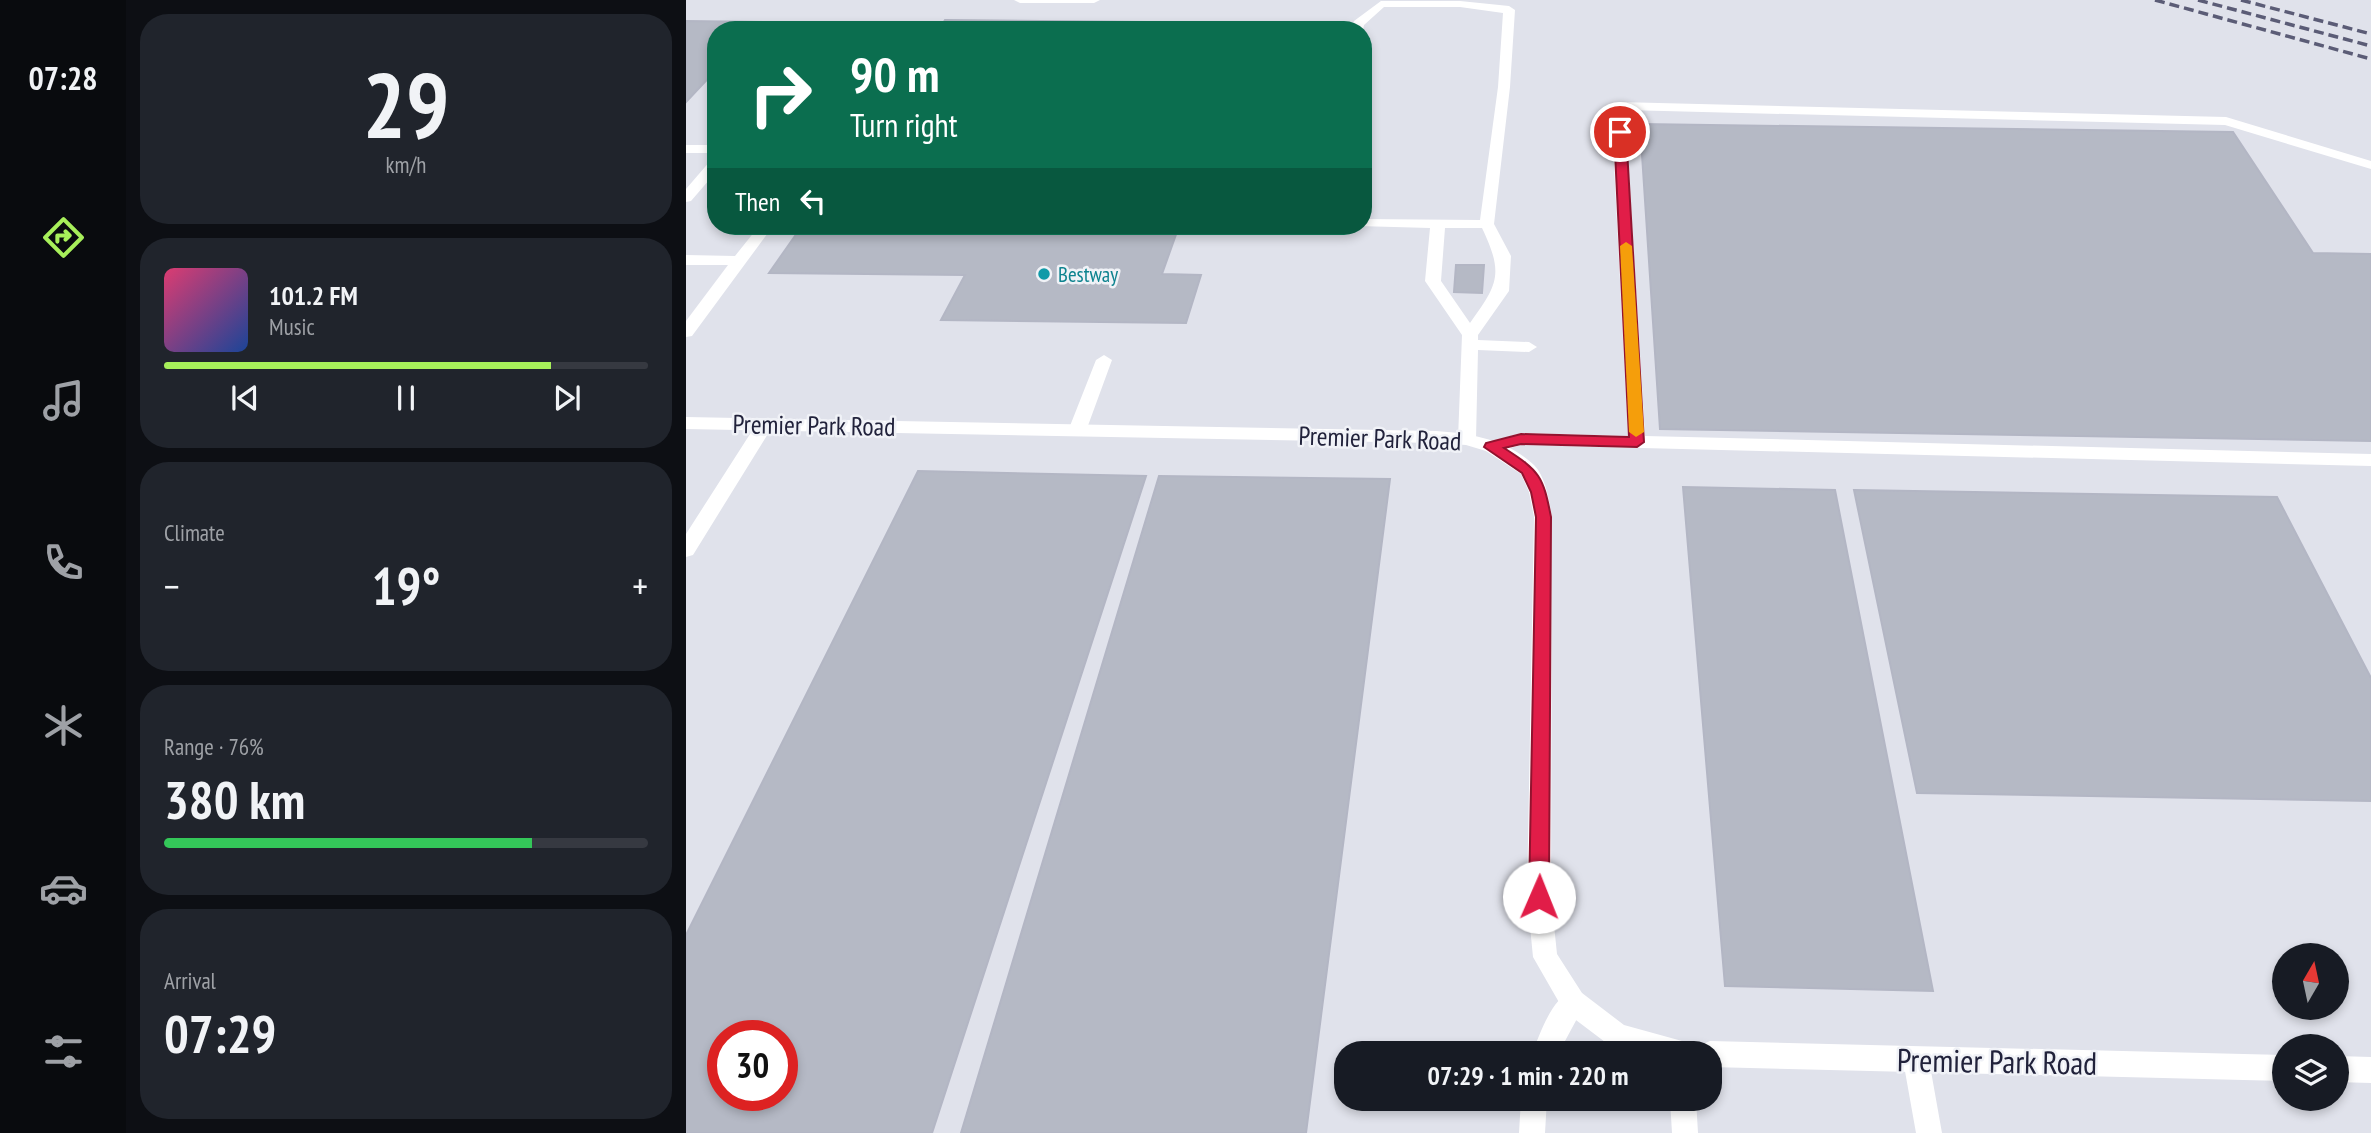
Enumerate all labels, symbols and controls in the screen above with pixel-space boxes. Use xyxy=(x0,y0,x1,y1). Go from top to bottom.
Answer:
text: 90 m xyxy=(850,42,939,106)
text: 29 xyxy=(363,45,450,163)
icon: right xyxy=(735,49,826,140)
text: 07:28 xyxy=(28,57,98,99)
pin xyxy=(1590,102,1650,162)
text: Turn right xyxy=(850,104,958,146)
icon: arrive xyxy=(1601,113,1639,151)
text: km/h xyxy=(386,150,426,179)
icon: left xyxy=(794,182,832,220)
text: Then xyxy=(735,185,780,218)
icon: directions xyxy=(39,213,88,262)
place label: Bestway xyxy=(1058,261,1118,288)
marker: Bestway xyxy=(1036,266,1052,282)
text: 101.2 FM xyxy=(269,279,358,312)
text: Music xyxy=(269,312,315,341)
icon: music xyxy=(39,376,88,425)
icon: previous xyxy=(226,379,264,417)
icon: pause xyxy=(387,379,425,417)
icon: next xyxy=(548,379,586,417)
street label: Premier Park Road xyxy=(732,407,896,443)
street label: Premier Park Road xyxy=(1298,419,1462,457)
text: Climate xyxy=(164,518,225,547)
icon: phone xyxy=(39,538,88,587)
text: 19° xyxy=(372,552,440,619)
text: − xyxy=(164,561,180,610)
text: + xyxy=(632,561,648,610)
icon: climate xyxy=(39,701,88,750)
text: Range · 76% xyxy=(164,732,264,761)
text: 380 km xyxy=(164,766,305,833)
position arrow xyxy=(1502,860,1576,934)
icon: car xyxy=(39,864,88,913)
north arrow xyxy=(2272,943,2348,1020)
map controls xyxy=(2272,943,2349,1111)
text: Arrival xyxy=(164,966,216,995)
text: 07:29 xyxy=(164,1000,276,1067)
speed limit sign: 30 xyxy=(707,1020,798,1111)
icon: filters xyxy=(39,1027,88,1076)
button: layers xyxy=(2272,1034,2349,1111)
street label: Premier Park Road xyxy=(1897,1038,2097,1084)
text: 07:29 · 1 min · 220 m xyxy=(1428,1059,1628,1092)

